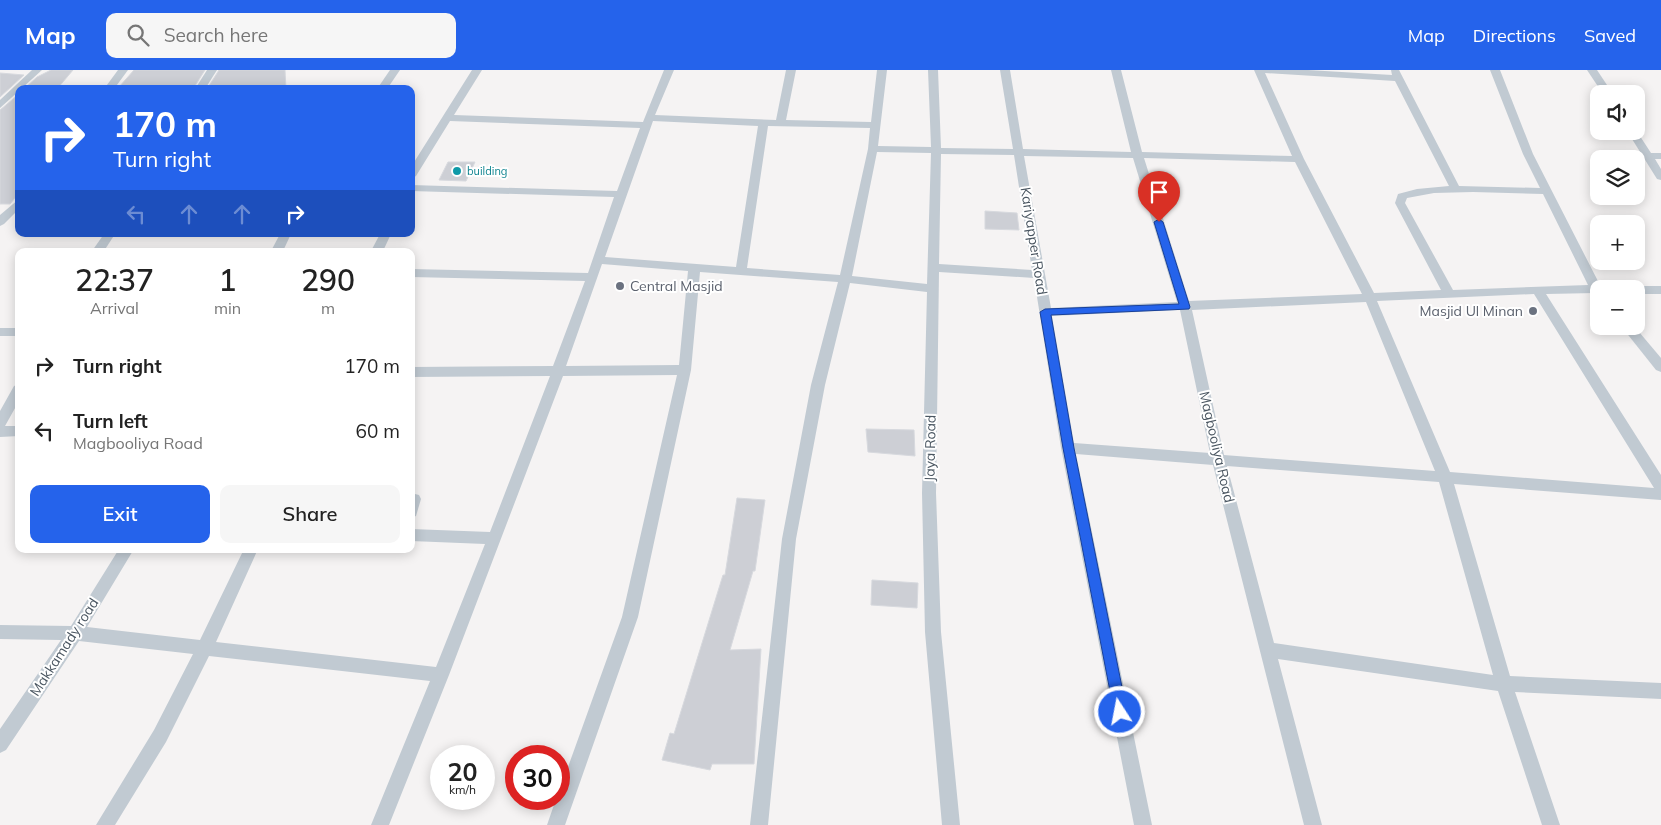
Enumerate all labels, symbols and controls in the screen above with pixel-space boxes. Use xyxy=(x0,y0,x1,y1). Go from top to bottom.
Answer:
search box xyxy=(106,13,456,58)
text: Map xyxy=(25,20,76,50)
icon: search xyxy=(124,21,152,49)
text: Search here xyxy=(164,23,268,47)
text: Map xyxy=(1408,24,1445,47)
text: Directions xyxy=(1473,24,1556,47)
text: Saved xyxy=(1584,24,1636,47)
map controls xyxy=(1590,85,1645,335)
button: sound xyxy=(1590,85,1645,140)
text: 170 m xyxy=(113,102,217,146)
icon: right xyxy=(30,105,95,170)
text: Turn right xyxy=(113,145,211,173)
button: layers xyxy=(1590,150,1645,205)
place label: building xyxy=(467,164,507,178)
marker: building xyxy=(451,165,463,177)
pin xyxy=(1138,171,1180,222)
icon: arrive xyxy=(1145,178,1173,206)
street label: Kariyapper Road xyxy=(1017,186,1051,296)
icon: left xyxy=(122,200,150,228)
icon: ahead xyxy=(175,200,203,228)
icon: ahead xyxy=(228,200,256,228)
icon: right xyxy=(281,200,309,228)
button: + xyxy=(1590,215,1645,270)
text: 22:37 xyxy=(75,261,154,299)
text: 1 xyxy=(219,261,237,299)
text: 290 xyxy=(301,261,355,299)
place label: Central Masjid xyxy=(630,277,723,295)
marker: Central Masjid xyxy=(614,280,626,292)
button: − xyxy=(1590,280,1645,335)
text: Arrival xyxy=(90,298,139,318)
text: min xyxy=(214,298,241,318)
text: m xyxy=(321,298,335,318)
place label: Masjid Ul Minan xyxy=(1420,302,1523,320)
marker: Masjid Ul Minan xyxy=(1527,305,1539,317)
icon: right xyxy=(30,352,58,380)
text: Turn right xyxy=(73,354,162,378)
text: 170 m xyxy=(344,354,400,378)
street label: Magbooliya Road xyxy=(1195,390,1239,504)
text: Turn left xyxy=(73,409,148,433)
street label: Jaya Road xyxy=(920,415,940,481)
icon: left xyxy=(30,417,58,445)
text: 60 m xyxy=(356,419,400,443)
text: Magbooliya Road xyxy=(73,433,203,453)
button: Exit xyxy=(30,485,210,543)
button: Share xyxy=(220,485,400,543)
street label: Makkamady road xyxy=(26,595,102,699)
position arrow xyxy=(1093,685,1145,737)
speed limit sign: 30 xyxy=(505,745,570,810)
text: 20 xyxy=(447,756,478,787)
text: km/h xyxy=(449,782,476,797)

